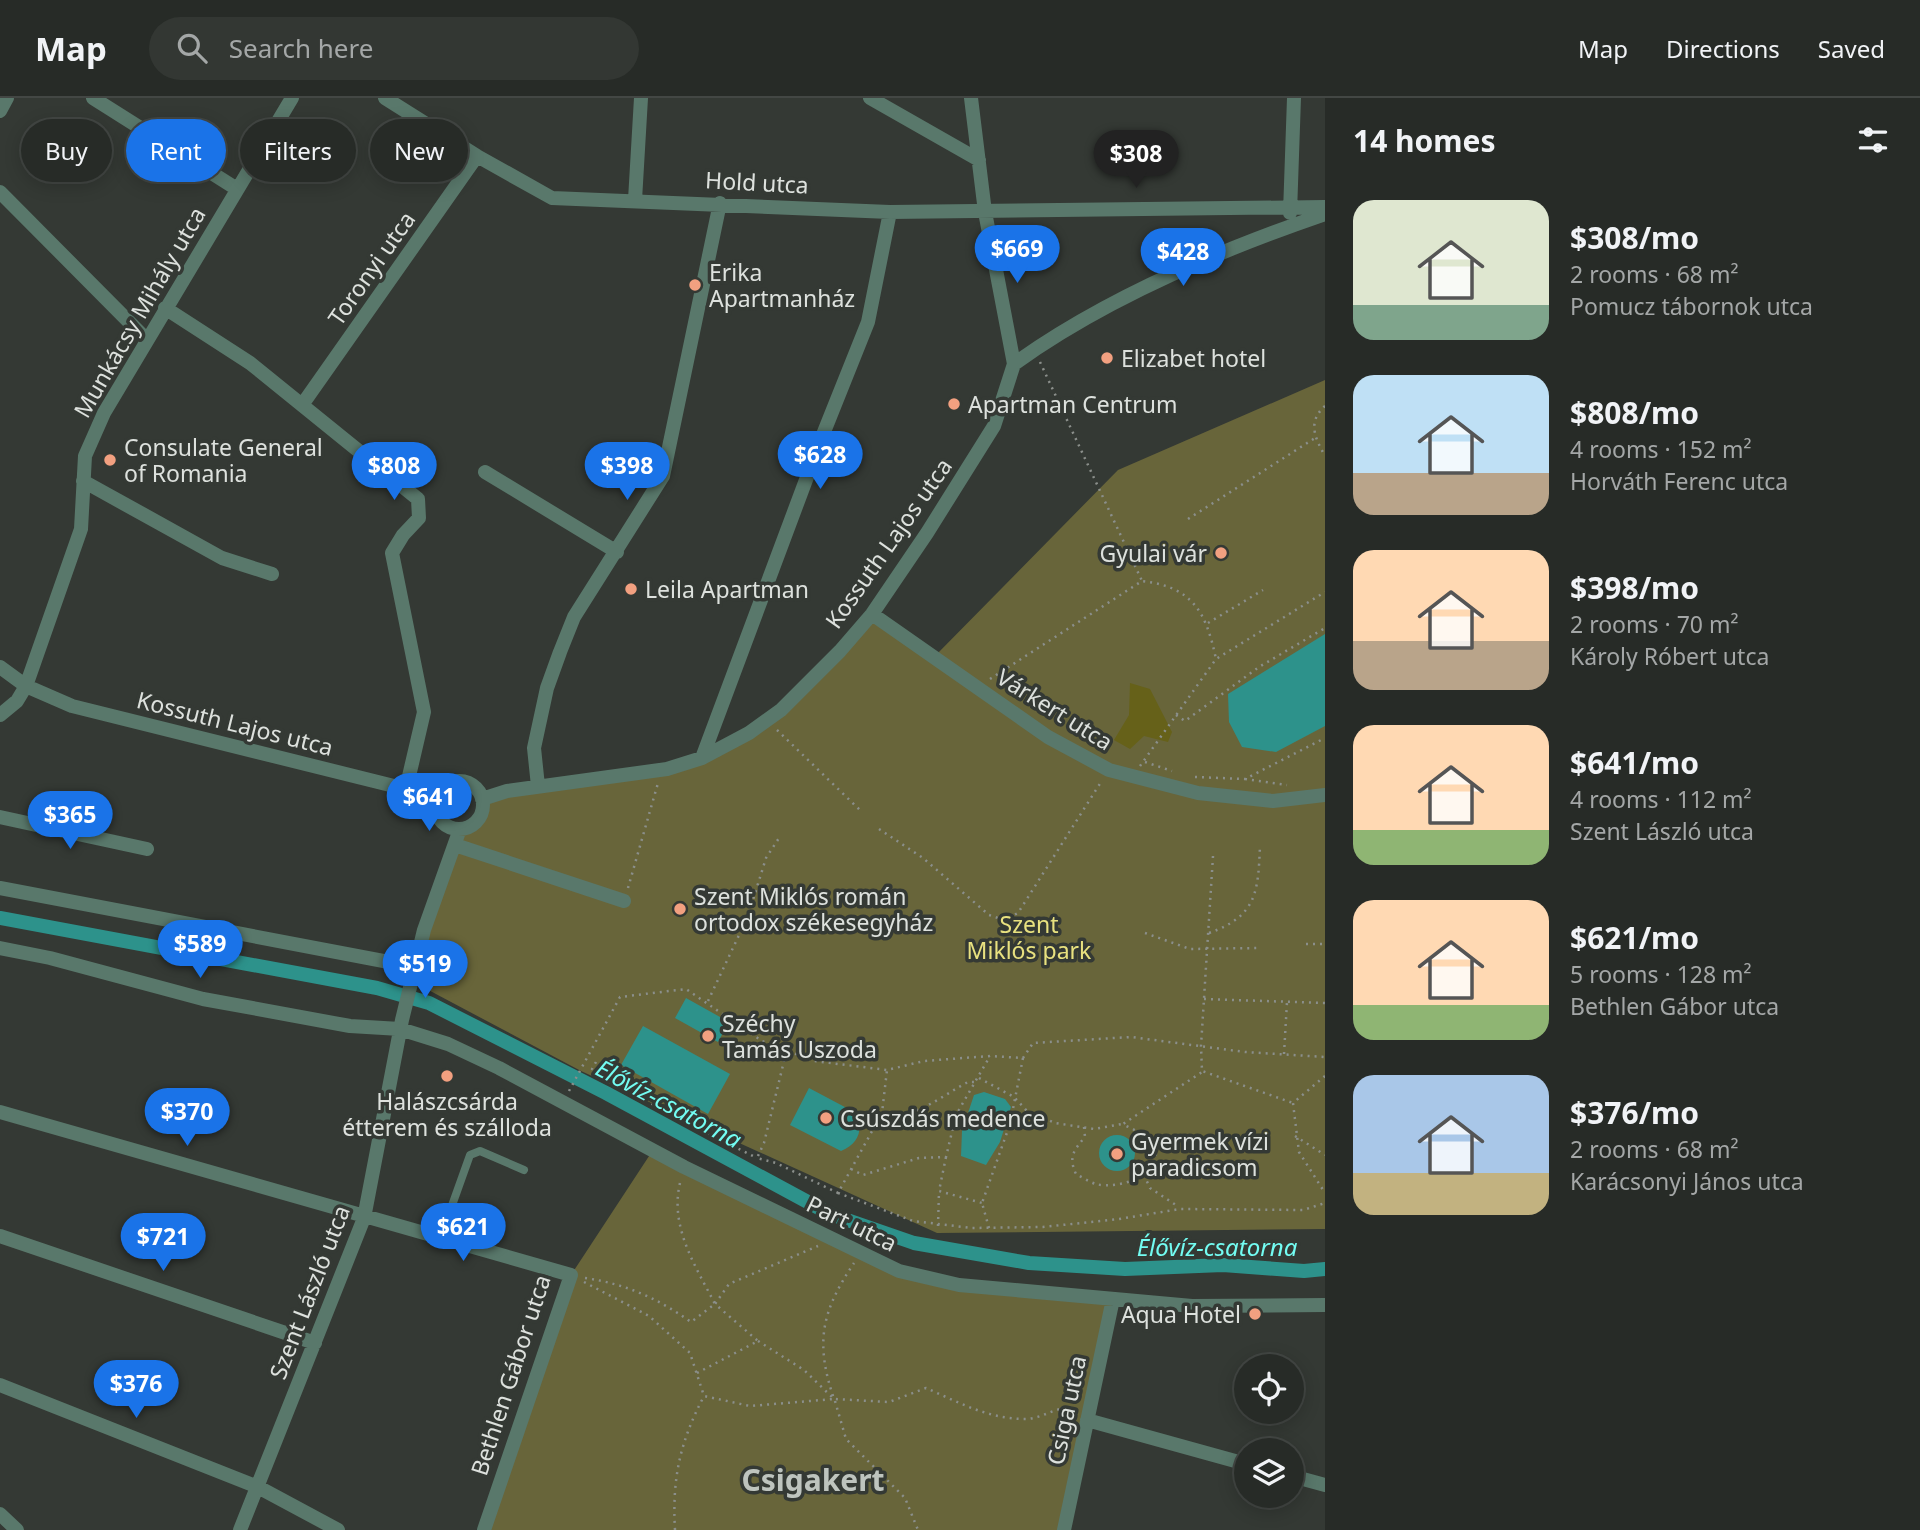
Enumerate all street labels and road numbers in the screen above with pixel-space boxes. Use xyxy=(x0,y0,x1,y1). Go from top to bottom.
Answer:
street label: Hold utca xyxy=(704,163,810,201)
street label: Munkácsy Mihály utca xyxy=(66,201,212,423)
street label: Toronyi utca xyxy=(320,205,422,331)
street label: Kossuth Lajos utca xyxy=(817,451,959,635)
street label: Várkert utca xyxy=(991,661,1119,757)
street label: Kossuth Lajos utca xyxy=(134,683,336,763)
street label: Part utca xyxy=(801,1187,903,1259)
street label: Szent László utca xyxy=(261,1200,357,1384)
street label: Bethlen Gábor utca xyxy=(462,1271,558,1479)
street label: Csiga utca xyxy=(1039,1352,1093,1468)

